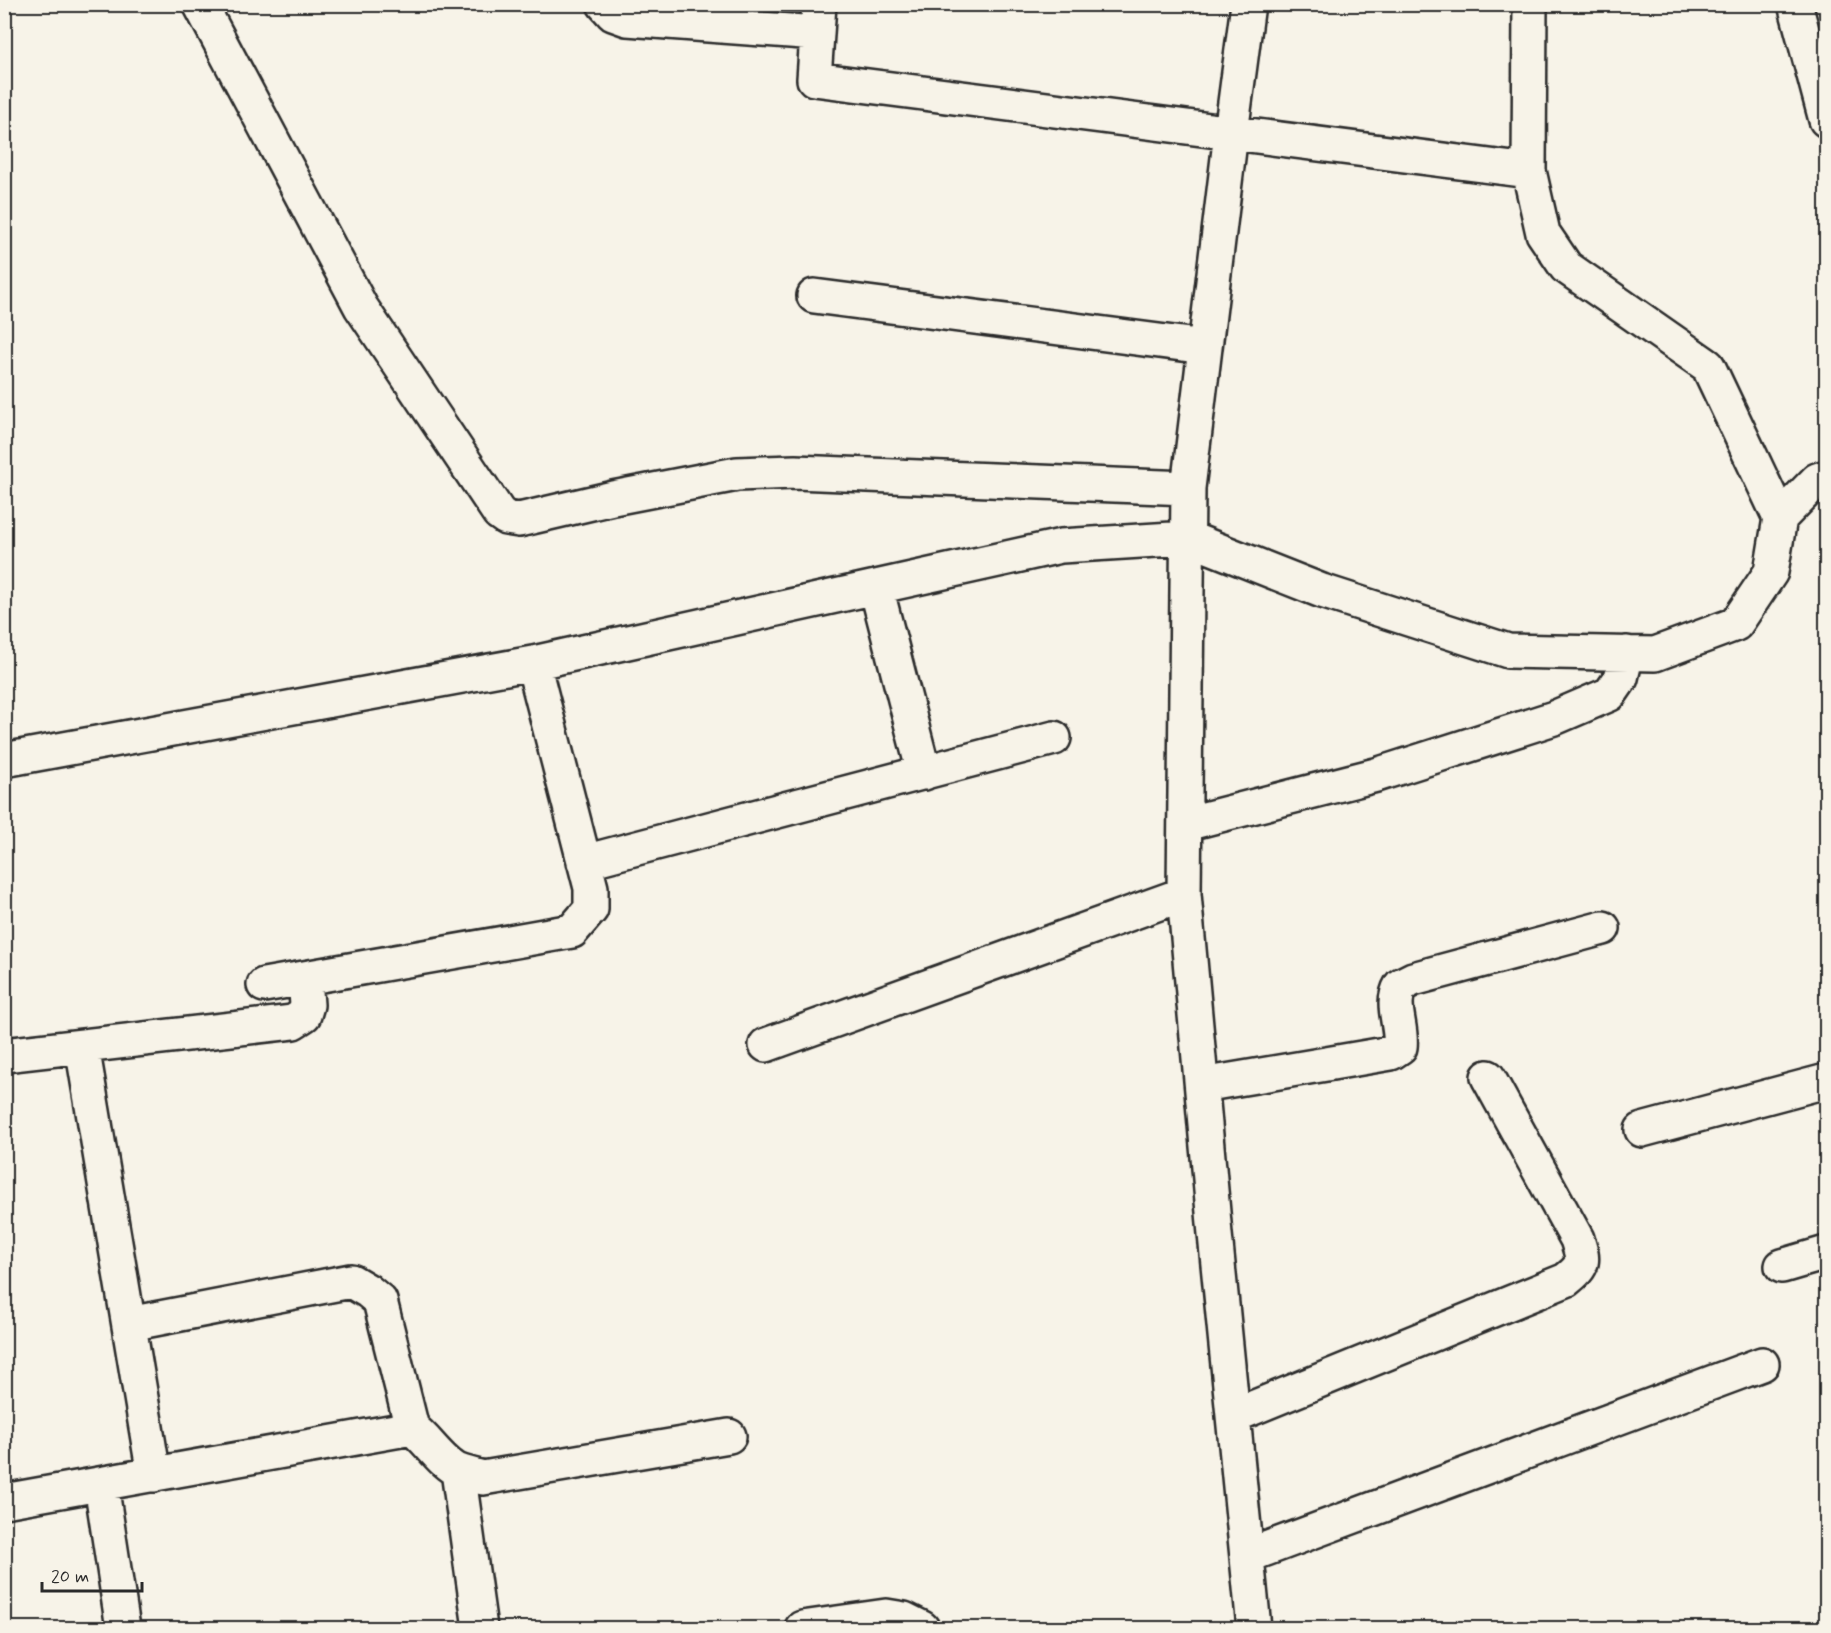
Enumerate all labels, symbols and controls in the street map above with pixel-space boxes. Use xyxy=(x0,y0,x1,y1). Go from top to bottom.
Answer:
scale bar xyxy=(42,1555,142,1593)
text: 20 m xyxy=(51,1565,89,1589)

